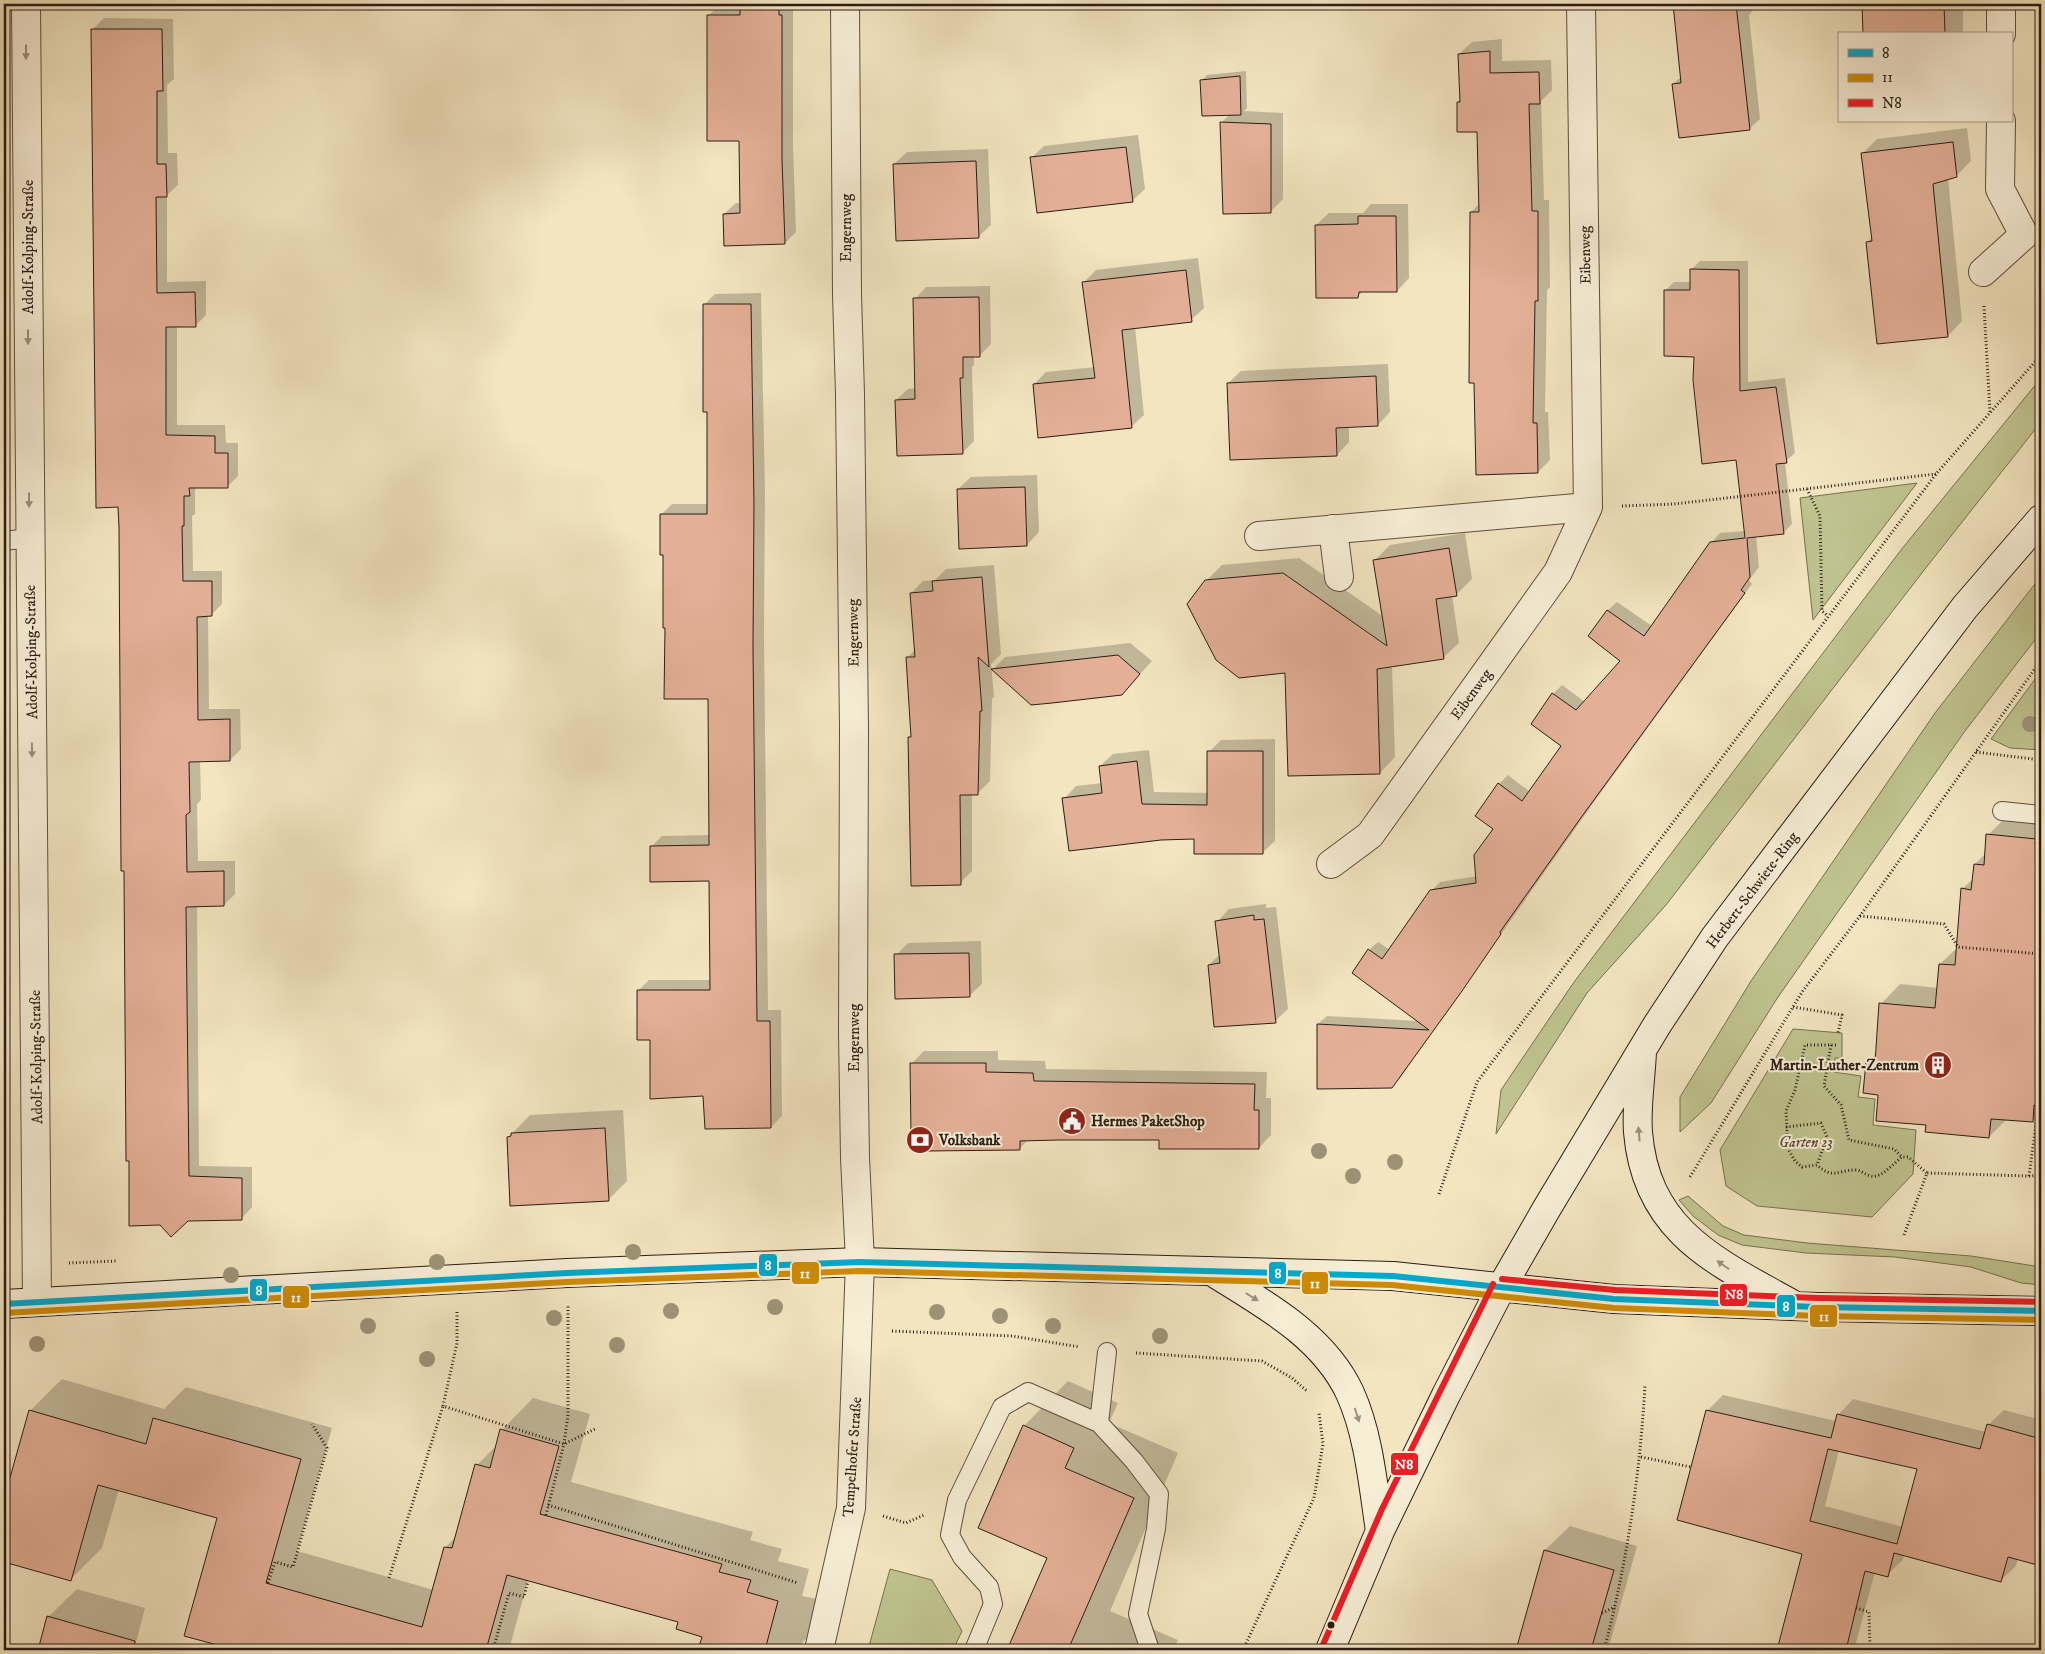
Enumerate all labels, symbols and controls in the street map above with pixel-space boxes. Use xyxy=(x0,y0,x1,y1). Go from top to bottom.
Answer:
legend xyxy=(1838,32,2012,122)
text: 8 xyxy=(1882,44,1890,63)
one-way arrow xyxy=(23,45,31,61)
text: 11 xyxy=(1882,68,1893,87)
text: N8 xyxy=(1882,94,1902,113)
street label: Adolf-Kolping-Straße xyxy=(19,180,38,314)
street label: Engernweg xyxy=(837,193,856,262)
street label: Eibenweg xyxy=(1575,225,1596,284)
one-way arrow xyxy=(24,330,32,346)
one-way arrow xyxy=(25,492,33,508)
street label: Adolf-Kolping-Straße xyxy=(21,585,42,719)
street label: Engernweg xyxy=(843,598,864,667)
street label: Eibenweg xyxy=(1446,664,1497,724)
one-way arrow xyxy=(28,742,36,758)
street label: Herbert-Schwiete-Ring xyxy=(1702,827,1803,953)
street label: Adolf-Kolping-Straße xyxy=(26,990,47,1124)
street label: Engernweg xyxy=(845,1003,864,1072)
building icon: Martin-Luther-Zentrum xyxy=(1923,1050,1953,1080)
place label: Martin-Luther-Zentrum xyxy=(1770,1056,1920,1075)
public building icon: Hermes PaketShop xyxy=(1057,1106,1087,1136)
place label: Hermes PaketShop xyxy=(1091,1112,1205,1131)
bank icon: Volksbank xyxy=(905,1125,935,1155)
one-way arrow xyxy=(1635,1126,1643,1142)
place label: Volksbank xyxy=(938,1131,1001,1150)
park label: Garten 23 xyxy=(1779,1133,1833,1152)
line badge: 8 xyxy=(758,1253,778,1277)
text: 8 xyxy=(764,1257,772,1275)
one-way arrow xyxy=(1716,1260,1730,1270)
line badge: 11 xyxy=(791,1261,820,1285)
line badge: 8 xyxy=(1268,1261,1287,1285)
text: 11 xyxy=(800,1265,810,1283)
text: 8 xyxy=(1274,1265,1282,1283)
line badge: 11 xyxy=(1301,1271,1329,1295)
text: 11 xyxy=(1310,1275,1320,1293)
line badge: 8 xyxy=(249,1278,268,1302)
text: 8 xyxy=(255,1282,263,1300)
line badge: N8 xyxy=(1719,1283,1748,1307)
line badge: 11 xyxy=(282,1285,310,1309)
text: N8 xyxy=(1725,1286,1743,1304)
text: 11 xyxy=(291,1289,301,1307)
one-way arrow xyxy=(1245,1292,1258,1301)
line badge: 8 xyxy=(1776,1294,1796,1318)
text: 8 xyxy=(1782,1298,1790,1316)
line badge: 11 xyxy=(1809,1304,1838,1328)
text: 11 xyxy=(1819,1308,1829,1326)
street label: Tempelhofer Straße xyxy=(839,1396,866,1518)
one-way arrow xyxy=(1353,1408,1361,1423)
line badge: N8 xyxy=(1390,1452,1419,1476)
text: N8 xyxy=(1395,1456,1413,1474)
unlabelled marker xyxy=(1326,1620,1336,1630)

